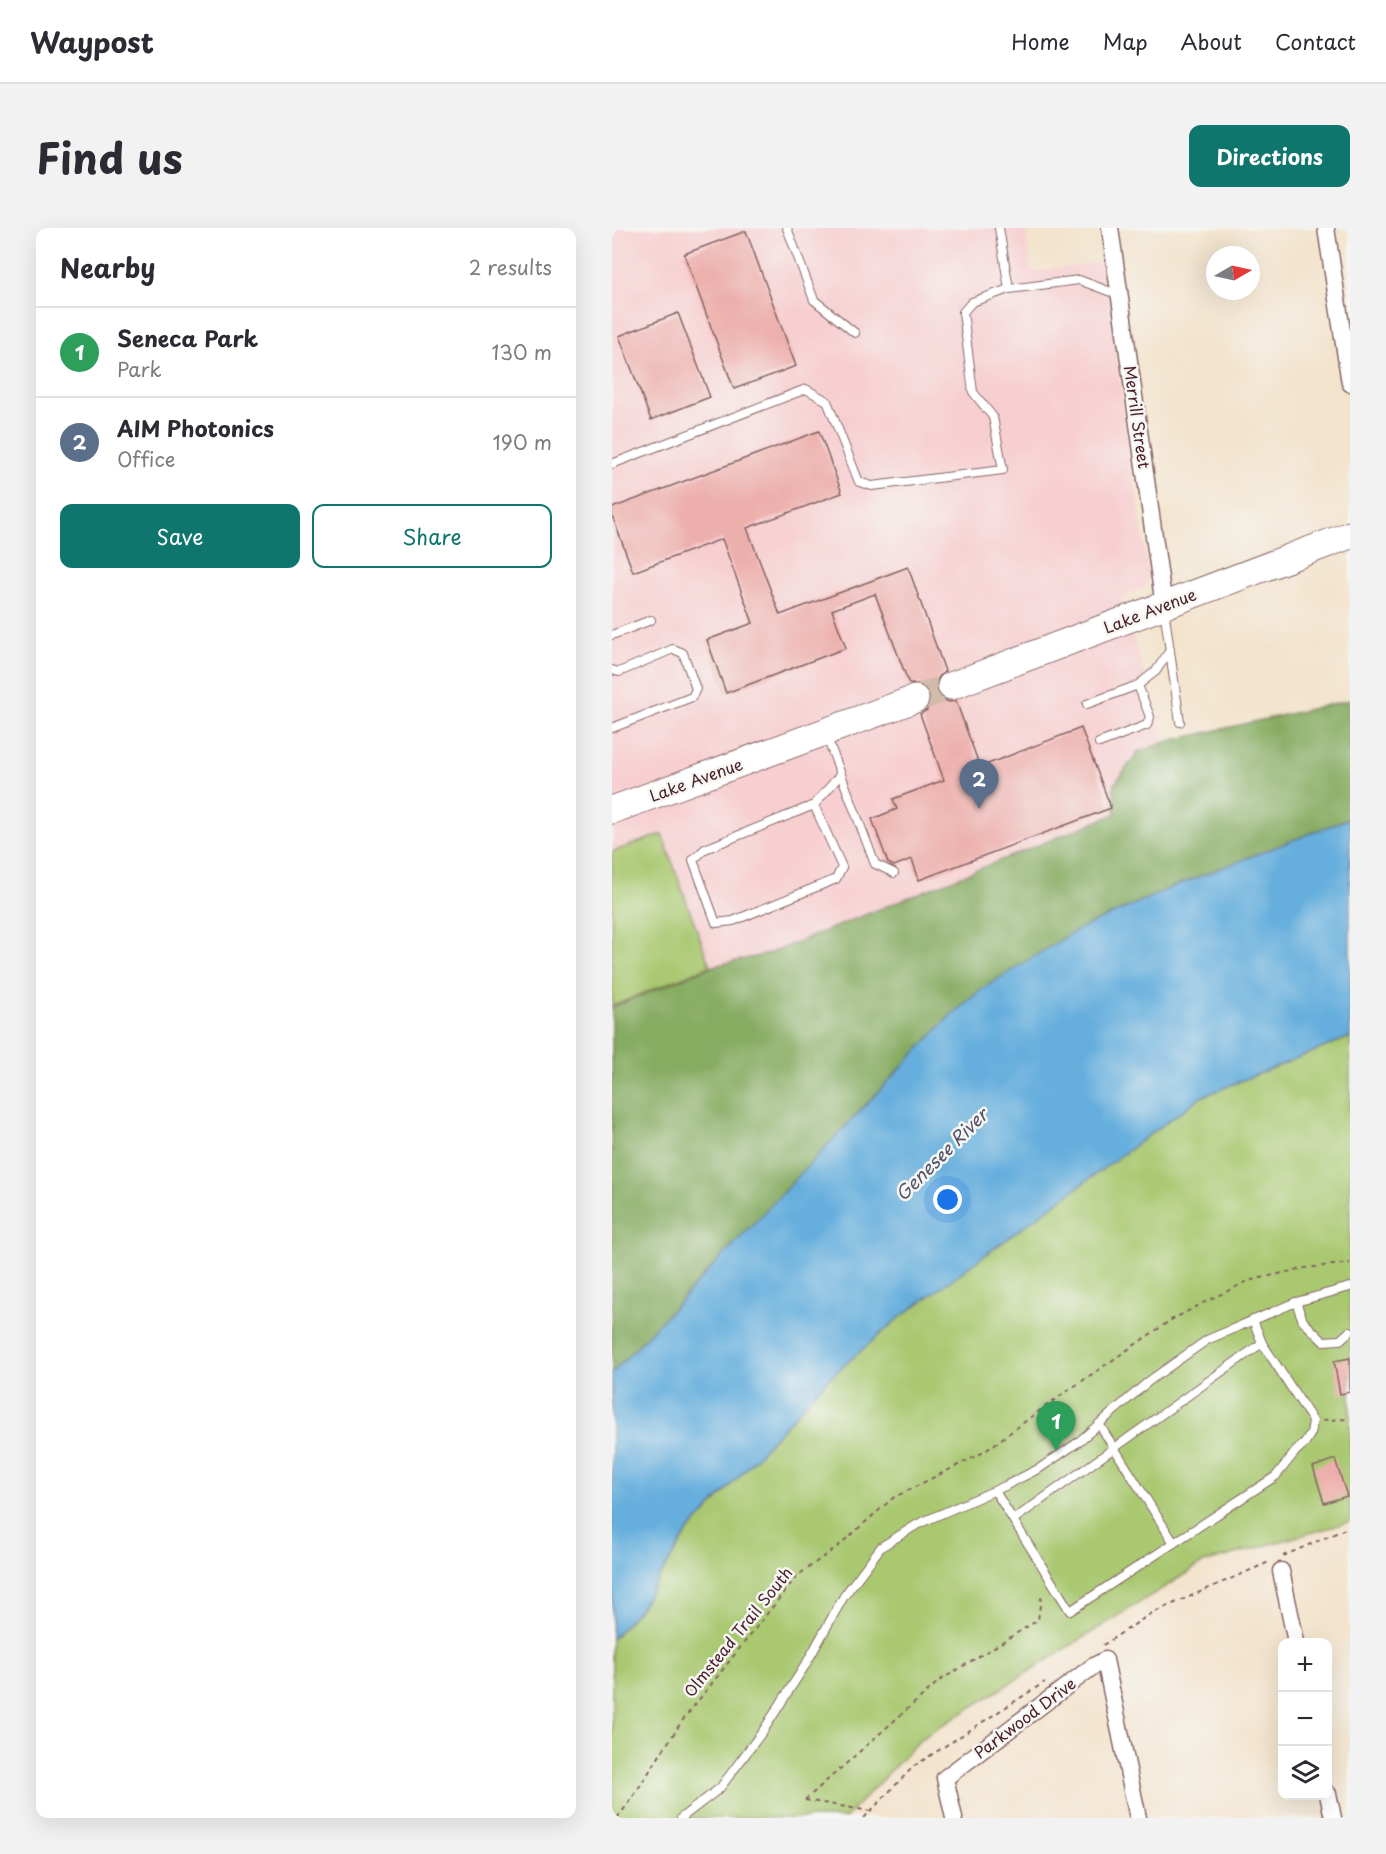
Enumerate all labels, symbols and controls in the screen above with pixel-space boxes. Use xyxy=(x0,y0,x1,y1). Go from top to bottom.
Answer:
text: Waypost xyxy=(30,20,154,63)
text: Home xyxy=(1011,25,1070,57)
text: Map xyxy=(1103,25,1148,57)
text: About xyxy=(1181,25,1242,57)
text: Contact xyxy=(1275,25,1356,57)
text: Find us xyxy=(36,125,183,188)
button: Directions xyxy=(1189,125,1350,187)
north arrow xyxy=(1206,246,1260,300)
text: Nearby xyxy=(60,248,155,287)
text: 2 results xyxy=(469,252,552,282)
text: Seneca Park xyxy=(117,321,258,354)
text: 1 xyxy=(75,337,84,367)
text: 130 m xyxy=(492,337,552,367)
text: Park xyxy=(117,354,162,384)
street label: Merrill Street xyxy=(1119,364,1157,470)
text: AIM Photonics xyxy=(117,411,274,444)
text: 2 xyxy=(72,427,87,457)
text: 190 m xyxy=(493,427,552,457)
text: Office xyxy=(117,444,175,474)
button: Save xyxy=(60,504,300,568)
button: Share xyxy=(312,504,552,568)
street label: Lake Avenue xyxy=(1100,581,1200,639)
street label: Lake Avenue xyxy=(646,751,746,807)
pin: 2 xyxy=(960,760,998,809)
water label: Genesee River xyxy=(888,1100,995,1206)
your location xyxy=(933,1185,962,1214)
pin: 1 xyxy=(1036,1402,1076,1451)
street label: Olmstead Trail South xyxy=(677,1561,797,1702)
map controls xyxy=(1278,1638,1332,1800)
button: + xyxy=(1278,1638,1332,1692)
street label: Parkwood Drive xyxy=(968,1671,1080,1764)
button: − xyxy=(1278,1692,1332,1746)
button: layers xyxy=(1278,1746,1332,1800)

